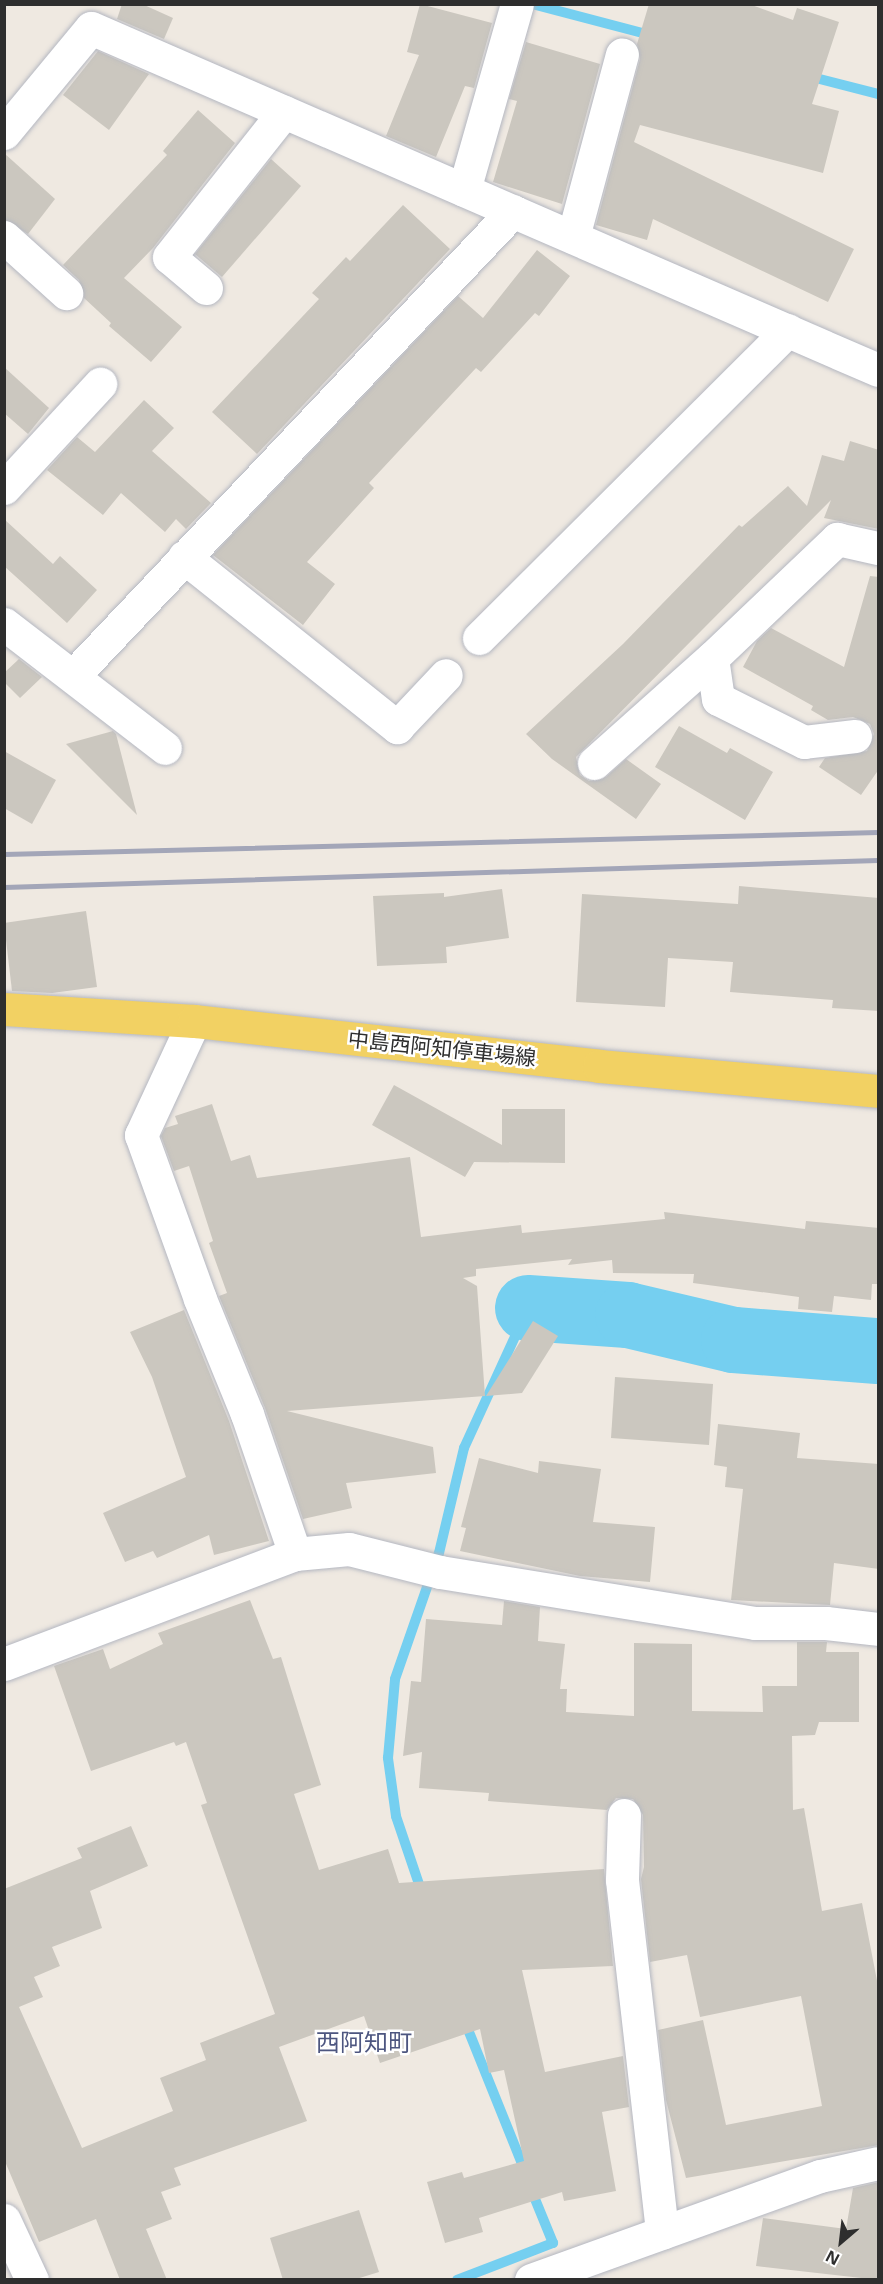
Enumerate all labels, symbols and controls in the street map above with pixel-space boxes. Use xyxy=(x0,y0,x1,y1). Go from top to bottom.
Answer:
street label: 中島西阿知停車場線 xyxy=(347,1026,537,1070)
district label: 西阿知町 xyxy=(316,2028,412,2056)
north arrow xyxy=(811,2212,871,2272)
text: N xyxy=(822,2245,843,2271)

